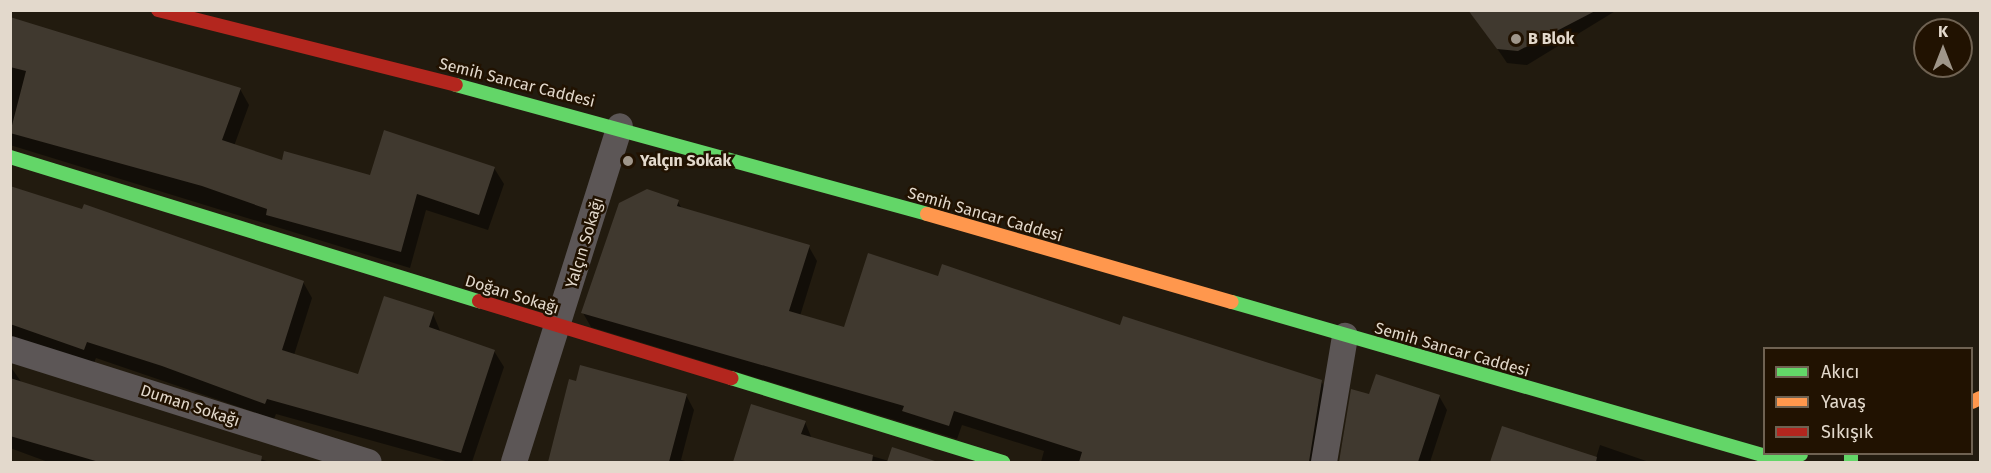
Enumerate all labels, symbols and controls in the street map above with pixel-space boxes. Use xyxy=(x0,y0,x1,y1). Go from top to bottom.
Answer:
north arrow xyxy=(1913,18,1973,78)
text: K xyxy=(1938,22,1948,41)
place label: B Blok xyxy=(1528,29,1574,49)
marker: B Blok xyxy=(1509,32,1523,46)
street label: Semih Sancar Caddesi xyxy=(437,54,597,112)
place label: Yalçın Sokak xyxy=(640,151,731,171)
marker: Yalçın Sokak xyxy=(621,154,635,168)
street label: Semih Sancar Caddesi xyxy=(905,184,1065,246)
street label: Yalçın Sokağı xyxy=(562,195,608,291)
street label: Doğan Sokağı xyxy=(463,272,561,318)
street label: Semih Sancar Caddesi xyxy=(1372,319,1532,381)
legend xyxy=(1763,347,1973,455)
text: Akıcı xyxy=(1821,361,1859,383)
street label: Duman Sokağı xyxy=(138,381,242,431)
text: Yavaş xyxy=(1821,391,1866,413)
text: Sıkışık xyxy=(1821,421,1873,443)

